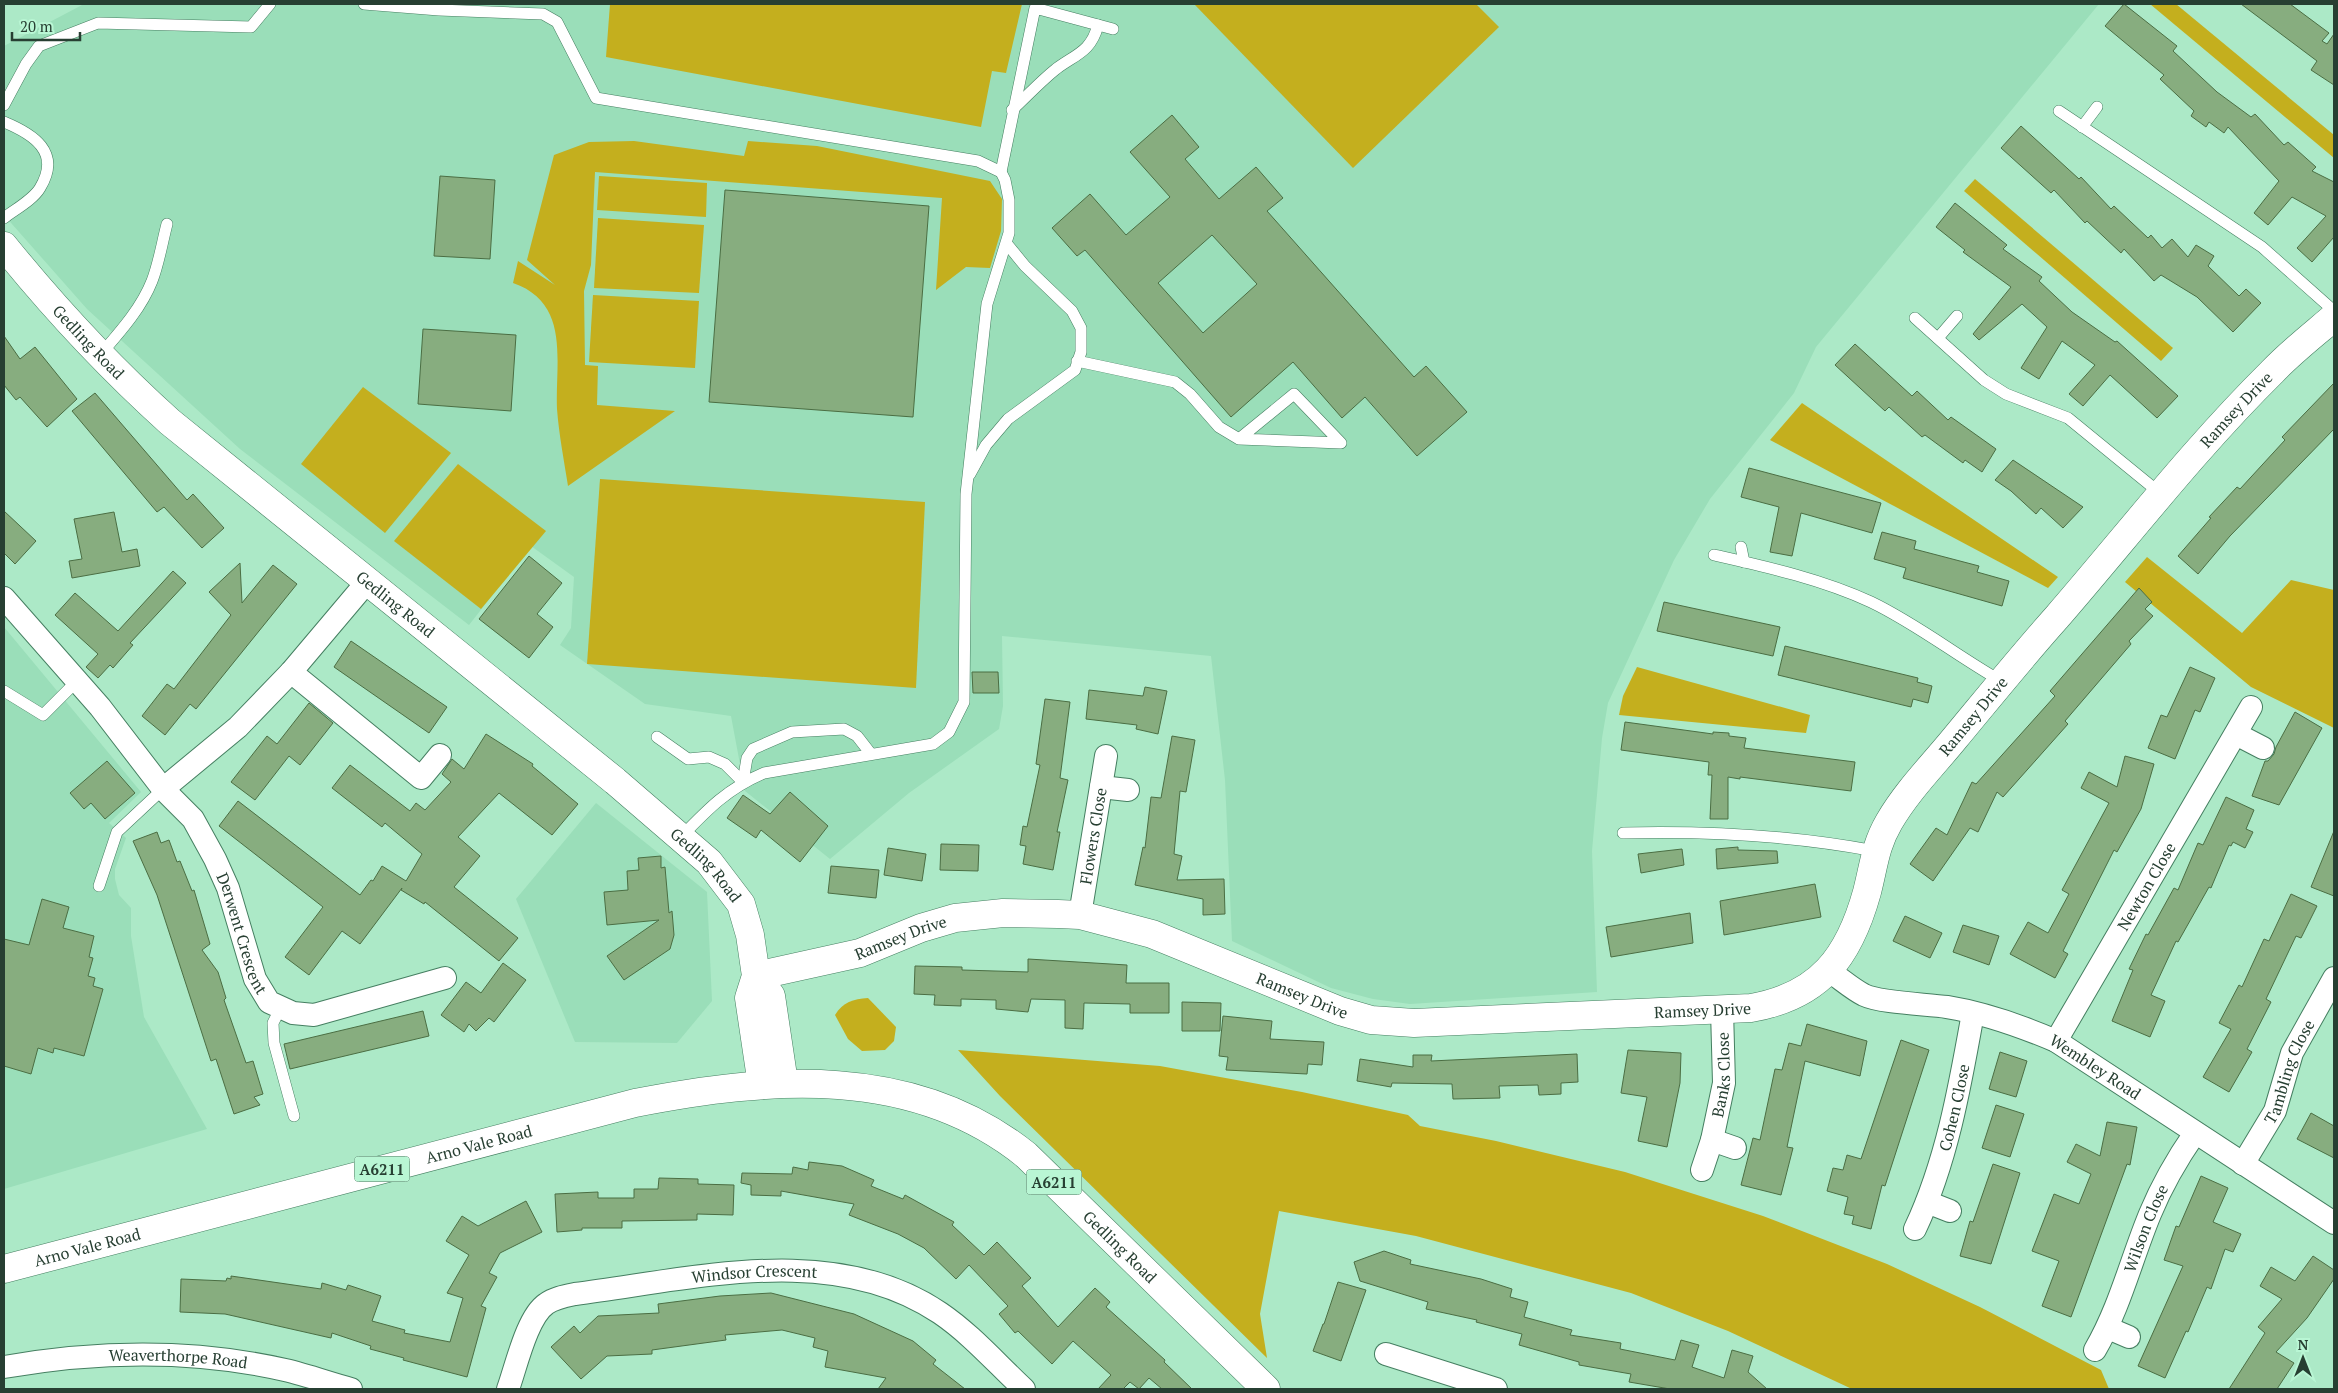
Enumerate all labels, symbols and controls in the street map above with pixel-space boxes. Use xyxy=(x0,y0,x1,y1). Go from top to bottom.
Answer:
scale bar xyxy=(12,10,80,42)
text: 20 m xyxy=(20,16,53,36)
street label: Gedling Road xyxy=(48,300,129,384)
street label: Ramsey Drive xyxy=(2195,367,2277,452)
street label: Gedling Road xyxy=(352,566,440,642)
street label: Ramsey Drive xyxy=(1934,672,2012,760)
street label: Flowers Close xyxy=(1074,786,1112,886)
street label: Gedling Road xyxy=(666,823,747,907)
street label: Newton Close xyxy=(2112,838,2181,935)
street label: Derwent Crescent xyxy=(211,869,273,998)
street label: Ramsey Drive xyxy=(851,910,949,965)
street label: Ramsey Drive xyxy=(1253,967,1350,1024)
street label: Ramsey Drive xyxy=(1654,997,1751,1023)
street label: Tambling Close xyxy=(2259,1015,2320,1128)
street label: Wembley Road xyxy=(2045,1029,2145,1105)
street label: Banks Close xyxy=(1706,1032,1735,1119)
street label: Cohen Close xyxy=(1933,1062,1974,1153)
street label: Arno Vale Road xyxy=(423,1120,535,1169)
road number: A6211 xyxy=(354,1156,410,1182)
road number: A6211 xyxy=(1026,1170,1082,1194)
street label: Wilson Close xyxy=(2118,1180,2173,1275)
street label: Gedling Road xyxy=(1078,1206,1162,1288)
street label: Arno Vale Road xyxy=(32,1223,143,1272)
street label: Windsor Crescent xyxy=(690,1259,818,1288)
north arrow xyxy=(2278,1333,2328,1383)
text: N xyxy=(2298,1335,2309,1354)
street label: Weaverthorpe Road xyxy=(108,1344,249,1374)

